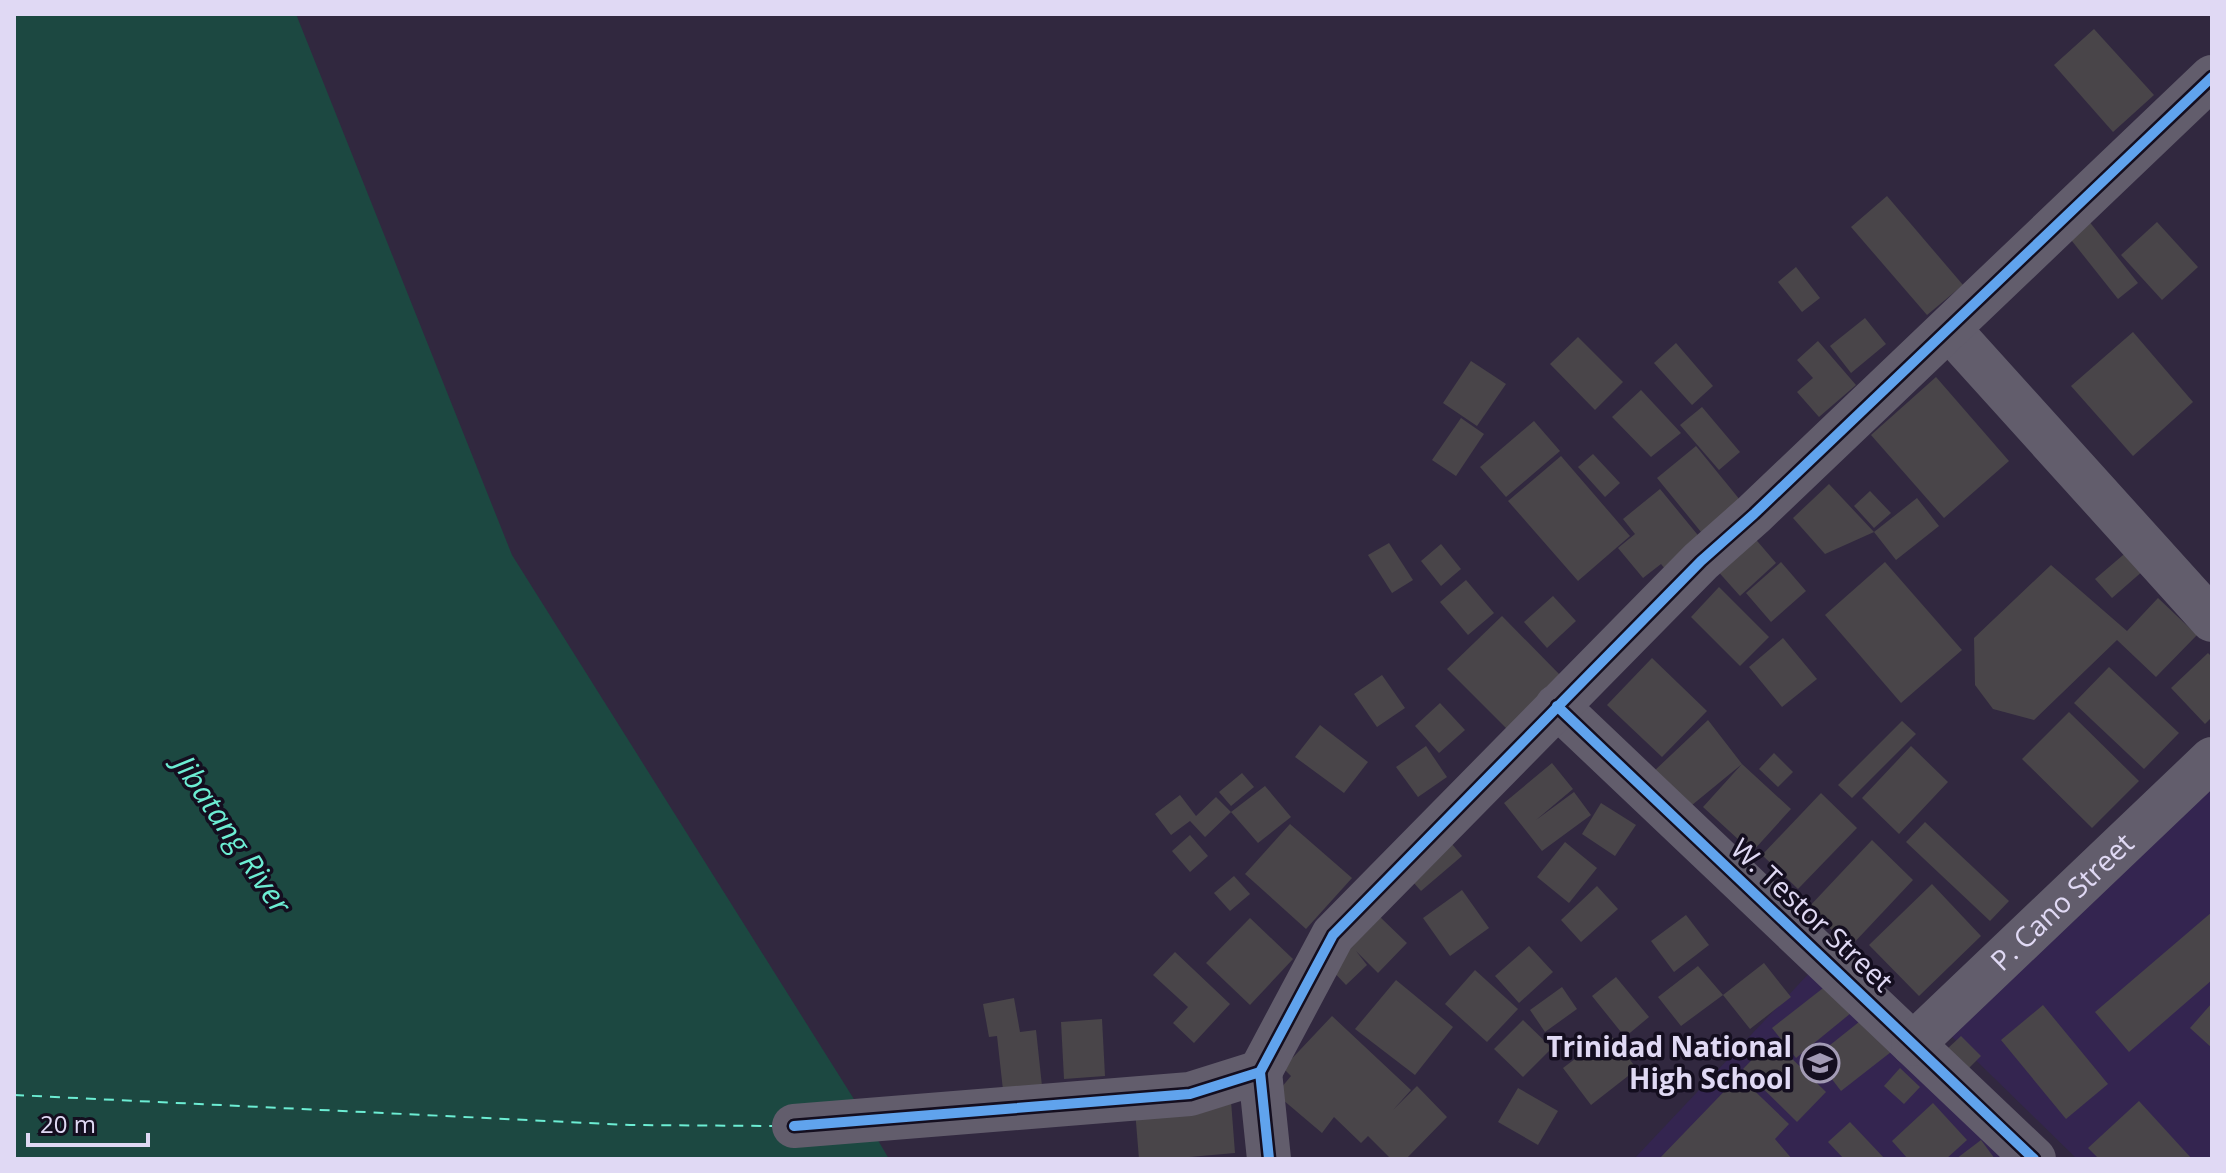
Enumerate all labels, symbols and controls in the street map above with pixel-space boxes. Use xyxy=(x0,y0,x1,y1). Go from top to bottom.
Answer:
water label: Jibatang River xyxy=(162,743,302,922)
street label: P. Cano Street xyxy=(1982,824,2141,978)
street label: W. Testor Street xyxy=(1723,829,1902,999)
place label: Trinidad National High School xyxy=(1546,1027,1792,1097)
school or university icon: Trinidad National High School xyxy=(1799,1042,1841,1084)
scale bar xyxy=(28,1097,148,1147)
text: 20 m xyxy=(40,1107,96,1140)

